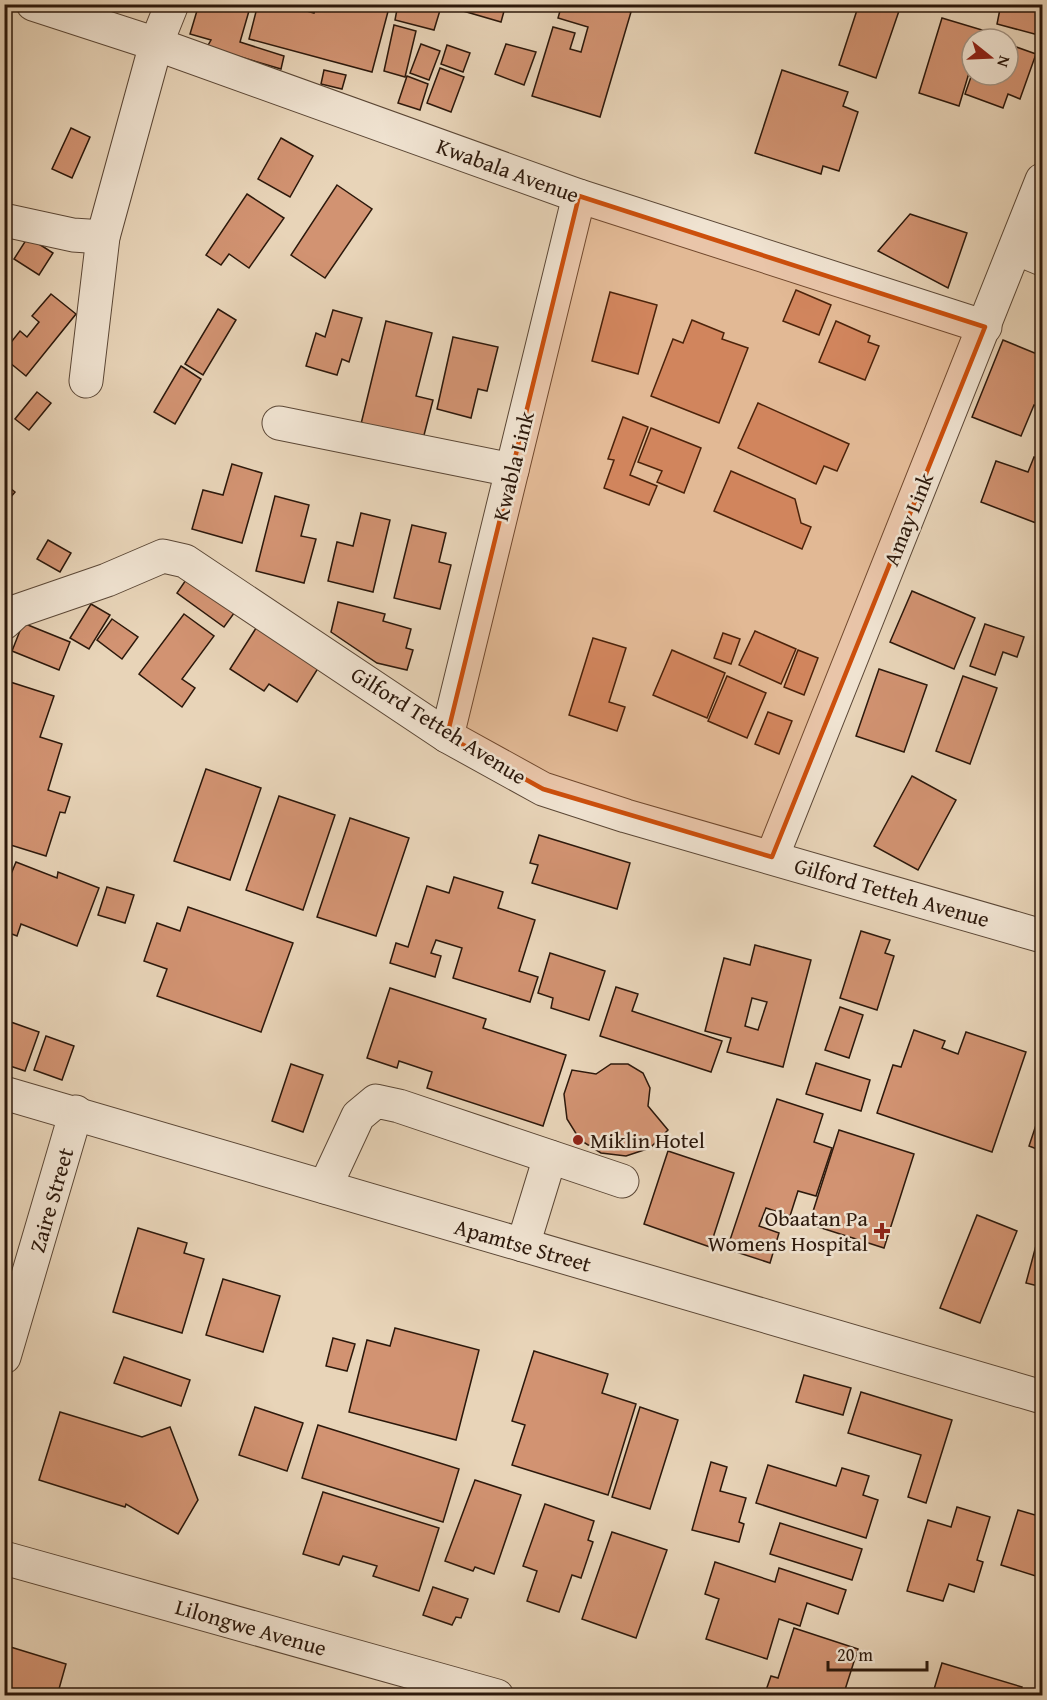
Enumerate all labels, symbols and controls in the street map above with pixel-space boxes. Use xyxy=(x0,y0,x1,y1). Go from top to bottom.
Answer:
north arrow xyxy=(960,27,1020,87)
text: N xyxy=(991,53,1017,71)
street label: Kwabala Avenue xyxy=(432,129,584,211)
street label: Kwabla Link xyxy=(484,407,542,524)
street label: Amay Link xyxy=(875,467,941,570)
street label: Gilford Tetteh Avenue xyxy=(345,658,533,792)
street label: Gilford Tetteh Avenue xyxy=(791,849,993,935)
place label: Miklin Hotel xyxy=(590,1124,705,1156)
marker: Miklin Hotel xyxy=(571,1133,585,1147)
street label: Zaire Street xyxy=(21,1144,81,1256)
place label: Obaatan Pa Womens Hospital xyxy=(708,1202,869,1259)
street label: Apamtse Street xyxy=(451,1210,595,1280)
marker: Obaatan Pa Womens Hospital xyxy=(873,1222,891,1240)
street label: Lilongwe Avenue xyxy=(172,1590,330,1664)
scale bar xyxy=(828,1634,927,1672)
text: 20 m xyxy=(837,1641,873,1668)

